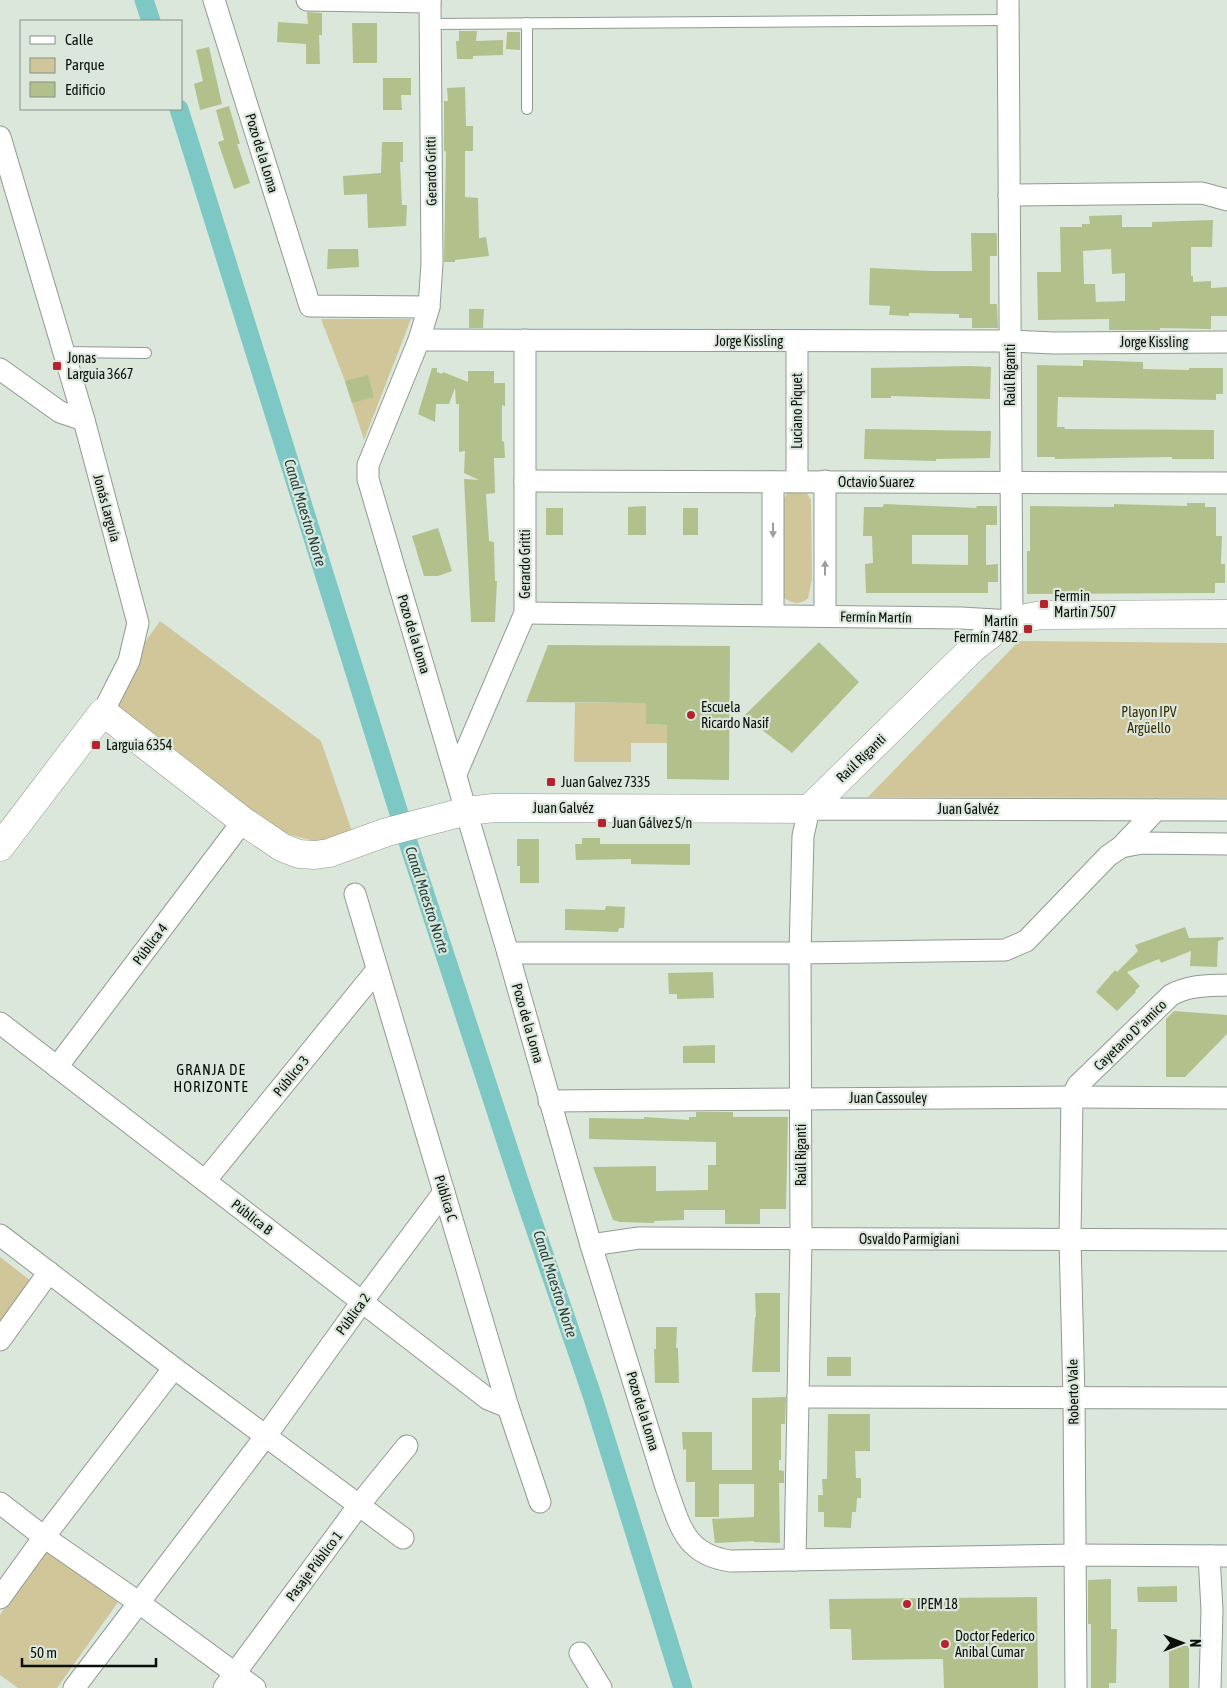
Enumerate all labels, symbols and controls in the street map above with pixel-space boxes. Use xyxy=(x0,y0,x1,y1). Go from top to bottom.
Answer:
legend xyxy=(20,20,182,110)
text: Calle xyxy=(65,31,94,48)
text: Parque xyxy=(65,56,105,73)
text: Edificio xyxy=(65,81,106,98)
street label: Pozo de la Loma xyxy=(242,111,282,195)
street label: Gerardo Gritti xyxy=(422,136,440,206)
street label: Jorge Kissling xyxy=(715,333,783,349)
street label: Jorge Kissling xyxy=(1120,334,1188,350)
street label: Raúl Riganti xyxy=(1002,344,1018,406)
place label: Jonas Larguia 3667 xyxy=(67,350,133,382)
marker: Jonas Larguia 3667 xyxy=(51,360,63,372)
street label: Luciano Piquet xyxy=(789,373,805,449)
water label: Canal Maestro Norte xyxy=(281,457,330,569)
street label: Jonás Larguía xyxy=(90,472,124,544)
street label: Octavio Suarez xyxy=(838,474,914,490)
one-way arrow xyxy=(769,523,777,539)
street label: Gerardo Gritti xyxy=(517,529,533,599)
one-way arrow xyxy=(821,559,829,575)
place label: Fermin Martin 7507 xyxy=(1054,588,1116,620)
street label: Pozo de la Loma xyxy=(394,592,434,676)
marker: Fermin Martin 7507 xyxy=(1038,598,1050,610)
street label: Fermín Martín xyxy=(840,608,912,626)
place label: Martín Fermín 7482 xyxy=(954,613,1018,645)
marker: Martín Fermín 7482 xyxy=(1022,623,1034,635)
place label: Escuela Ricardo Nasif xyxy=(701,699,769,731)
park label: Playon IPV Argüello xyxy=(1121,704,1177,736)
marker: Escuela Ricardo Nasif xyxy=(685,709,697,721)
street label: Raúl Riganti xyxy=(833,731,889,785)
place label: Larguia 6354 xyxy=(106,737,173,753)
marker: Larguia 6354 xyxy=(90,739,102,751)
place label: Juan Galvez 7335 xyxy=(561,774,650,790)
marker: Juan Galvez 7335 xyxy=(545,776,557,788)
street label: Juan Galvéz xyxy=(533,800,593,816)
street label: Juan Galvéz xyxy=(938,801,998,817)
place label: Juan Gálvez S/n xyxy=(612,815,692,831)
marker: Juan Gálvez S/n xyxy=(596,817,608,829)
water label: Canal Maestro Norte xyxy=(402,844,453,956)
street label: Pública 4 xyxy=(129,920,171,968)
street label: Pozo de la Loma xyxy=(509,981,547,1065)
street label: Cayetano D''amico xyxy=(1090,996,1170,1074)
street label: Público 3 xyxy=(270,1053,312,1099)
district label: GRANJA DE HORIZONTE xyxy=(173,1061,249,1095)
street label: Juan Cassouley xyxy=(849,1090,927,1106)
street label: Raúl Riganti xyxy=(793,1124,809,1186)
street label: Pública C xyxy=(431,1173,461,1224)
street label: Pública B xyxy=(228,1196,276,1238)
water label: Canal Maestro Norte xyxy=(530,1228,581,1340)
street label: Osvaldo Parmigiani xyxy=(859,1231,959,1247)
street label: Pública 2 xyxy=(333,1290,373,1338)
street label: Roberto Vale xyxy=(1064,1359,1082,1425)
street label: Pozo de la Loma xyxy=(623,1369,663,1453)
street label: Pasaje Público 1 xyxy=(282,1528,346,1604)
place label: IPEM 18 xyxy=(917,1596,958,1612)
marker: IPEM 18 xyxy=(901,1598,913,1610)
north arrow xyxy=(1157,1618,1207,1668)
place label: Doctor Federico Anibal Cumar xyxy=(955,1628,1035,1660)
scale bar xyxy=(22,1636,156,1668)
marker: Doctor Federico Anibal Cumar xyxy=(939,1638,951,1650)
text: N xyxy=(1187,1639,1203,1647)
text: 50 m xyxy=(30,1644,57,1661)

